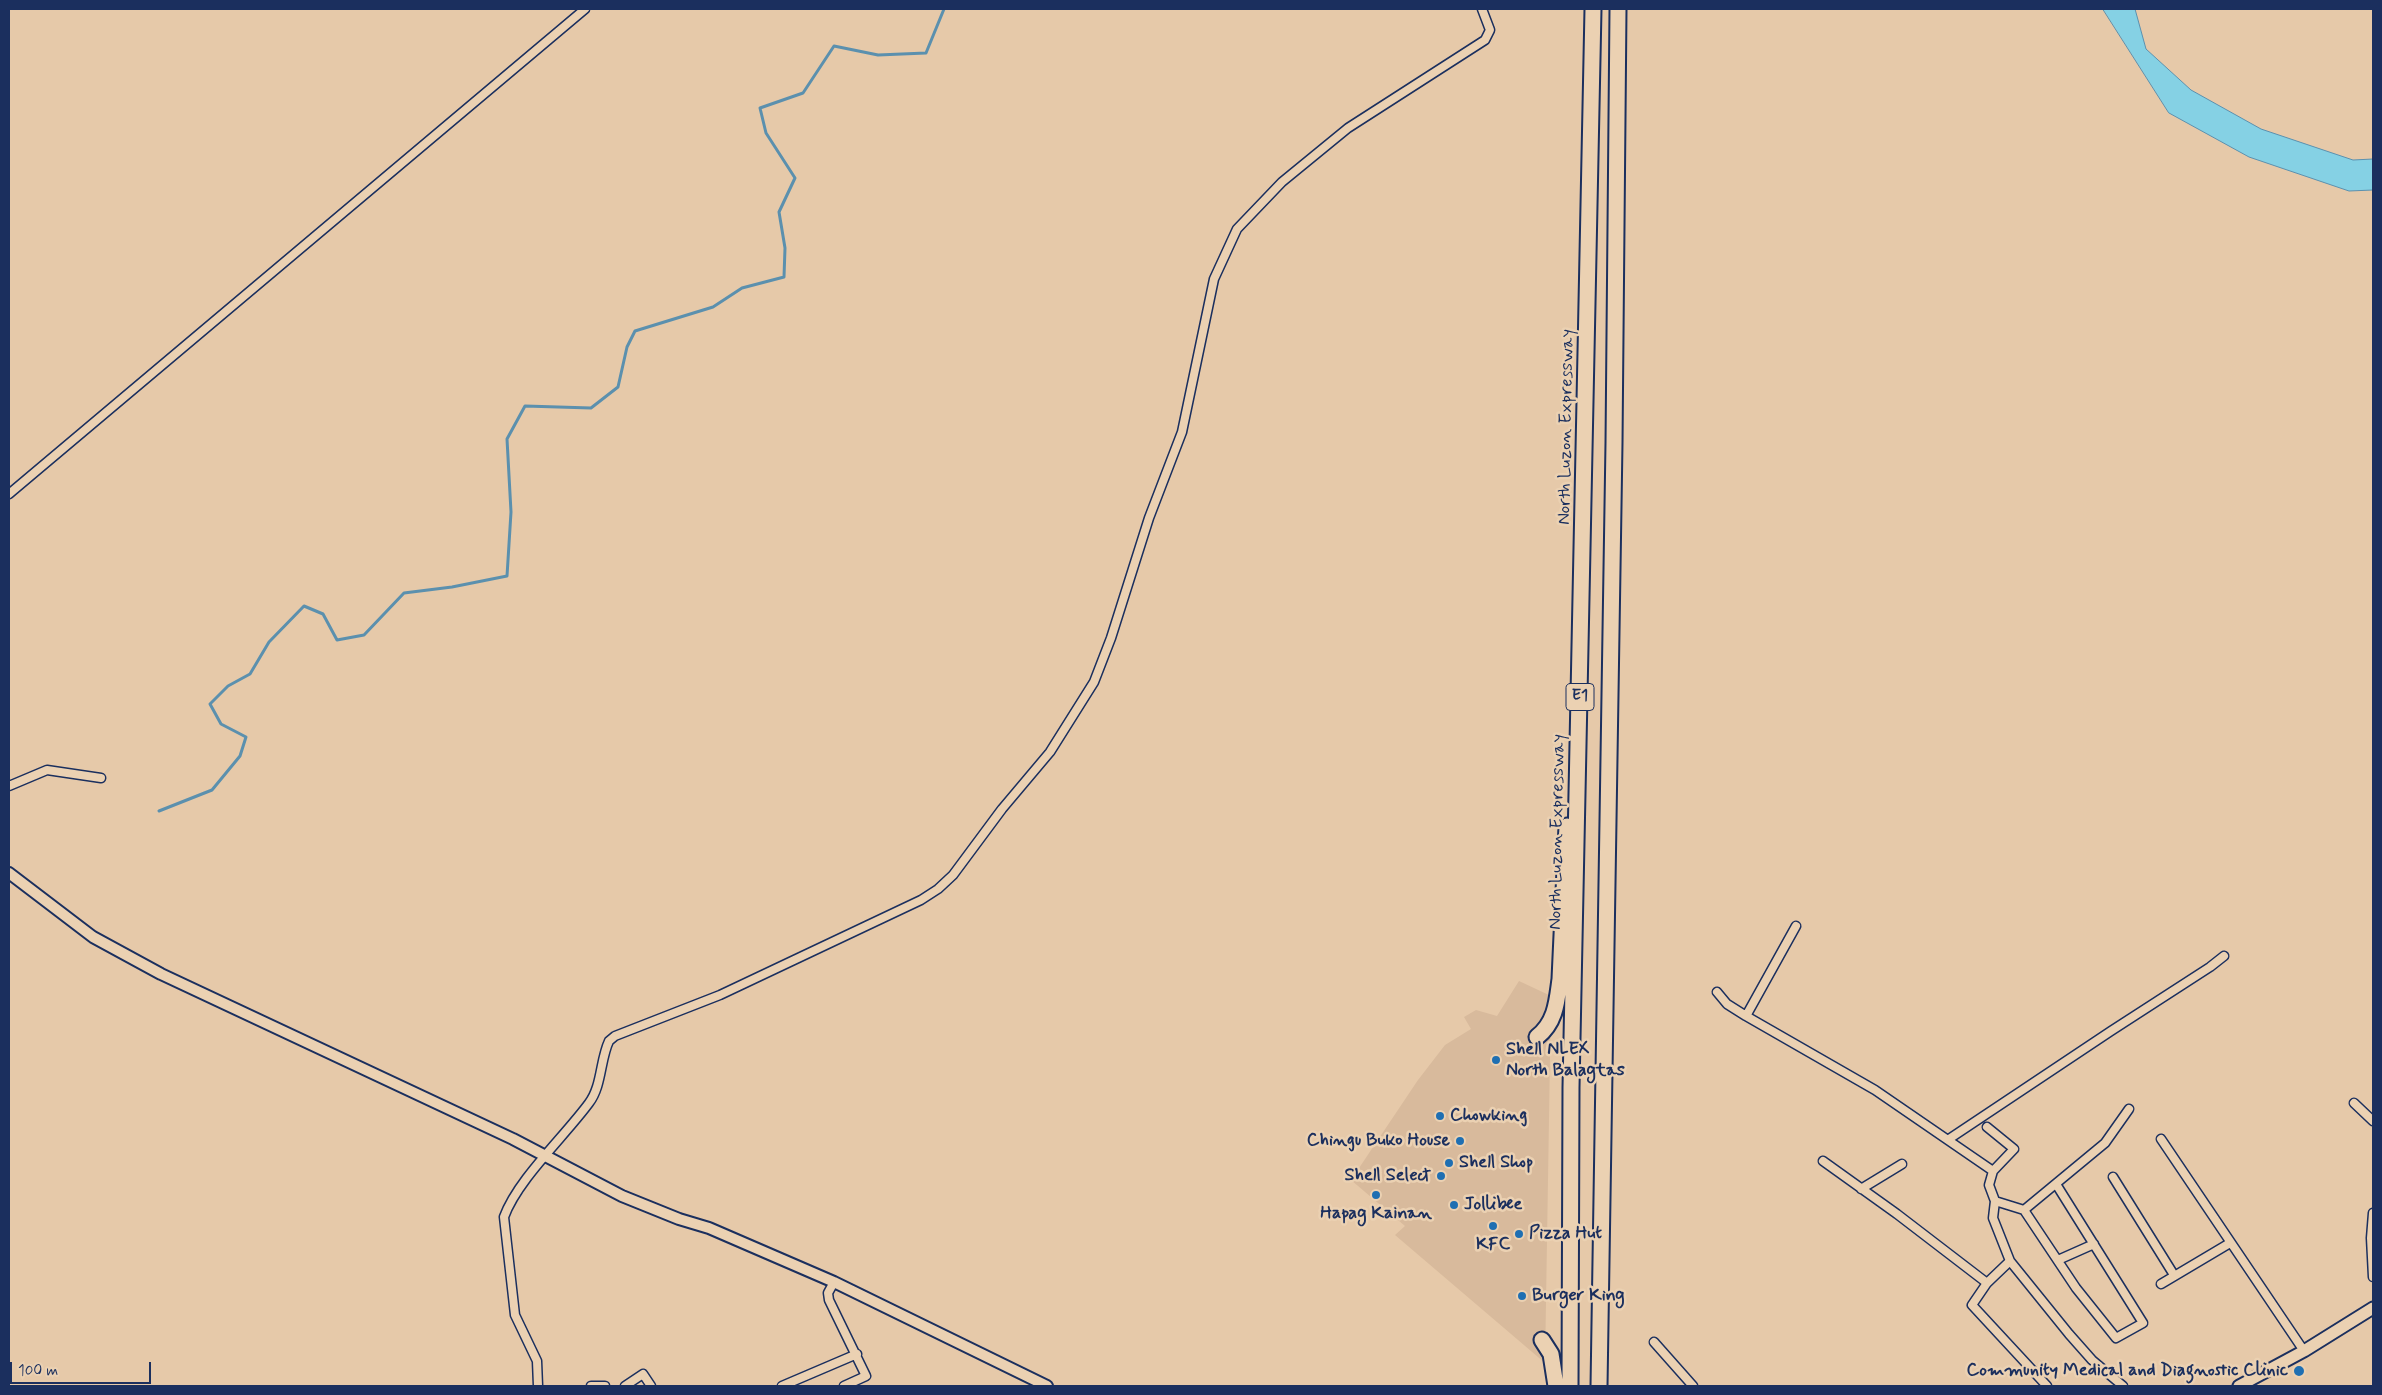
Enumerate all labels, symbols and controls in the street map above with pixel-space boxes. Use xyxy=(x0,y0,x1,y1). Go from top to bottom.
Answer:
street label: North Luzon Expressway xyxy=(1554,329,1580,525)
road number: E1 xyxy=(1566,684,1594,710)
street label: North Luzon Expressway xyxy=(1545,734,1571,930)
place label: Shell NLEX North Balagtas xyxy=(1506,1039,1625,1082)
marker: Shell NLEX North Balagtas xyxy=(1490,1054,1502,1066)
place label: Chowking xyxy=(1450,1105,1527,1127)
marker: Chowking xyxy=(1434,1110,1446,1122)
place label: Chingu Buko House xyxy=(1307,1130,1450,1152)
marker: Chingu Buko House xyxy=(1454,1135,1466,1147)
place label: Shell Shop xyxy=(1459,1152,1533,1174)
marker: Shell Shop xyxy=(1443,1157,1455,1169)
place label: Shell Select xyxy=(1345,1165,1431,1187)
marker: Shell Select xyxy=(1435,1170,1447,1182)
marker: Hapag Kainan xyxy=(1370,1189,1382,1201)
place label: Jollibee xyxy=(1464,1194,1522,1216)
marker: Jollibee xyxy=(1448,1199,1460,1211)
place label: Hapag Kainan xyxy=(1320,1203,1432,1225)
marker: KFC xyxy=(1487,1220,1499,1232)
place label: Pizza Hut xyxy=(1529,1223,1602,1245)
marker: Pizza Hut xyxy=(1513,1228,1525,1240)
place label: KFC xyxy=(1476,1234,1510,1256)
place label: Burger King xyxy=(1532,1285,1625,1307)
marker: Burger King xyxy=(1516,1290,1528,1302)
scale bar xyxy=(12,1352,154,1384)
place label: Community Medical and Diagnostic Clinic xyxy=(1966,1360,2288,1382)
text: 100 m xyxy=(18,1361,58,1381)
marker: Community Medical and Diagnostic Clinic xyxy=(2292,1364,2306,1378)

